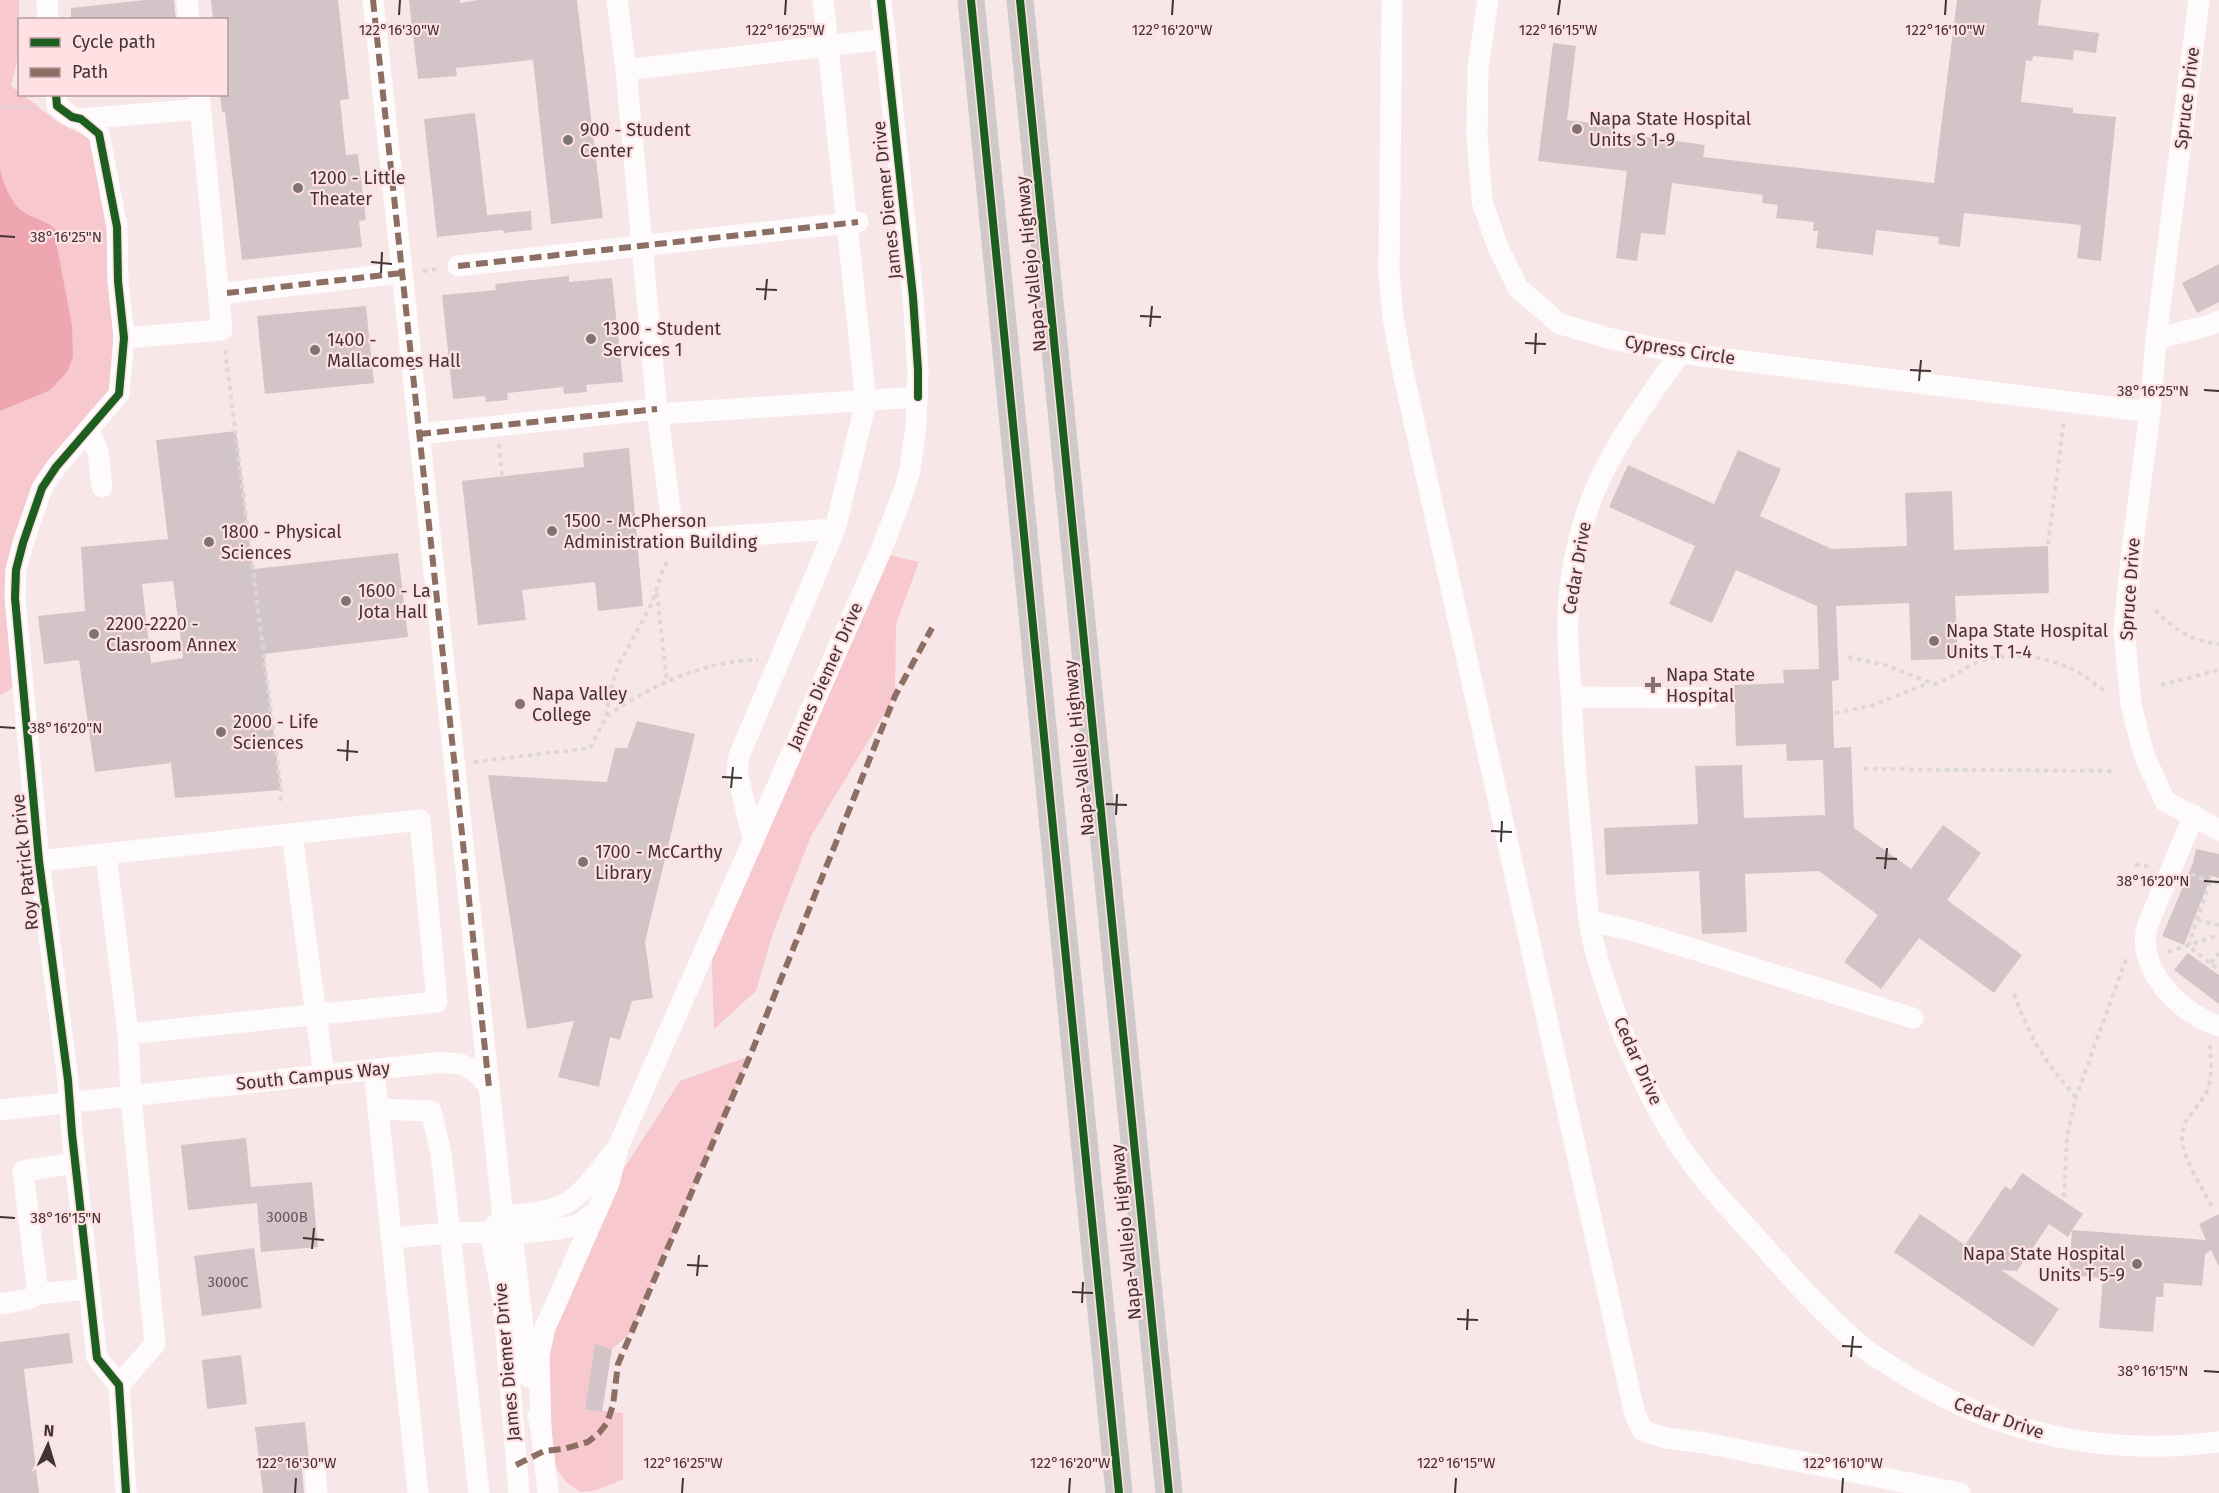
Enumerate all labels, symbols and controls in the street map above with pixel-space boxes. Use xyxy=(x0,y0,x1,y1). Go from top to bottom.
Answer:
legend xyxy=(18,18,228,96)
text: 122°16'30"W xyxy=(359,21,440,39)
text: 122°16'25"W xyxy=(745,21,825,39)
text: 122°16'20"W xyxy=(1132,21,1213,39)
text: 122°16'15"W xyxy=(1519,21,1598,39)
text: 122°16'10"W xyxy=(1905,21,1985,39)
text: Cycle path xyxy=(72,31,156,53)
street label: Spruce Drive xyxy=(2170,46,2204,150)
text: Path xyxy=(72,61,108,83)
place label: Napa State Hospital Units S 1-9 xyxy=(1589,108,1751,151)
place label: 900 - Student Center xyxy=(580,119,691,162)
street label: James Diemer Drive xyxy=(868,120,906,280)
marker: Napa State Hospital Units S 1-9 xyxy=(1570,122,1584,136)
marker: 900 - Student Center xyxy=(561,133,575,147)
place label: 1200 - Little Theater xyxy=(310,167,405,210)
street label: Napa-Vallejo Highway xyxy=(1011,175,1051,353)
marker: 1200 - Little Theater xyxy=(291,181,305,195)
text: 38°16'25"N xyxy=(30,228,102,246)
place label: 1300 - Student Services 1 xyxy=(603,318,722,361)
place label: 1400 - Mallacomes Hall xyxy=(327,329,460,372)
street label: Cypress Circle xyxy=(1623,330,1737,370)
marker: 1300 - Student Services 1 xyxy=(584,332,598,346)
marker: 1400 - Mallacomes Hall xyxy=(308,343,322,357)
text: 38°16'25"N xyxy=(2117,382,2189,400)
place label: 1500 - McPherson Administration Building xyxy=(564,510,758,553)
street label: Cedar Drive xyxy=(1558,520,1596,616)
place label: 1800 - Physical Sciences xyxy=(221,521,342,564)
marker: 1500 - McPherson Administration Building xyxy=(545,524,559,538)
marker: 1800 - Physical Sciences xyxy=(202,535,216,549)
street label: Spruce Drive xyxy=(2115,537,2145,641)
place label: 1600 - La Jota Hall xyxy=(358,580,431,623)
marker: 1600 - La Jota Hall xyxy=(339,594,353,608)
street label: James Diemer Drive xyxy=(783,599,867,753)
place label: 2200-2220 - Clasroom Annex xyxy=(106,613,237,656)
place label: Napa State Hospital Units T 1-4 xyxy=(1946,620,2108,663)
marker: 2200-2220 - Clasroom Annex xyxy=(87,627,101,641)
marker: Napa State Hospital Units T 1-4 xyxy=(1927,634,1941,648)
street label: Napa-Vallejo Highway xyxy=(1059,659,1099,837)
place label: Napa State Hospital xyxy=(1666,664,1755,707)
marker: Napa State Hospital xyxy=(1644,676,1662,694)
place label: Napa Valley College xyxy=(532,683,627,726)
marker: Napa Valley College xyxy=(513,697,527,711)
place label: 2000 - Life Sciences xyxy=(233,711,319,754)
text: 38°16'20"N xyxy=(30,719,102,737)
marker: 2000 - Life Sciences xyxy=(214,725,228,739)
street label: Roy Patrick Drive xyxy=(7,793,43,931)
place label: 1700 - McCarthy Library xyxy=(595,841,723,884)
marker: 1700 - McCarthy Library xyxy=(576,855,590,869)
text: 38°16'20"N xyxy=(2117,872,2189,890)
street label: Cedar Drive xyxy=(1609,1014,1667,1108)
street label: South Campus Way xyxy=(235,1057,391,1095)
street label: Napa-Vallejo Highway xyxy=(1106,1143,1146,1321)
house number: 3000B xyxy=(266,1208,308,1226)
text: 38°16'15"N xyxy=(31,1209,101,1227)
place label: Napa State Hospital Units T 5-9 xyxy=(1963,1243,2125,1286)
marker: Napa State Hospital Units T 5-9 xyxy=(2130,1257,2144,1271)
house number: 3000C xyxy=(208,1273,249,1291)
street label: James Diemer Drive xyxy=(489,1282,525,1442)
text: 38°16'15"N xyxy=(2118,1362,2188,1380)
street label: Cedar Drive xyxy=(1951,1392,2047,1444)
north arrow xyxy=(18,1415,78,1475)
text: N xyxy=(43,1421,55,1440)
text: 122°16'30"W xyxy=(256,1454,337,1472)
text: 122°16'25"W xyxy=(643,1454,723,1472)
text: 122°16'20"W xyxy=(1030,1454,1111,1472)
text: 122°16'15"W xyxy=(1417,1454,1496,1472)
text: 122°16'10"W xyxy=(1803,1454,1883,1472)

